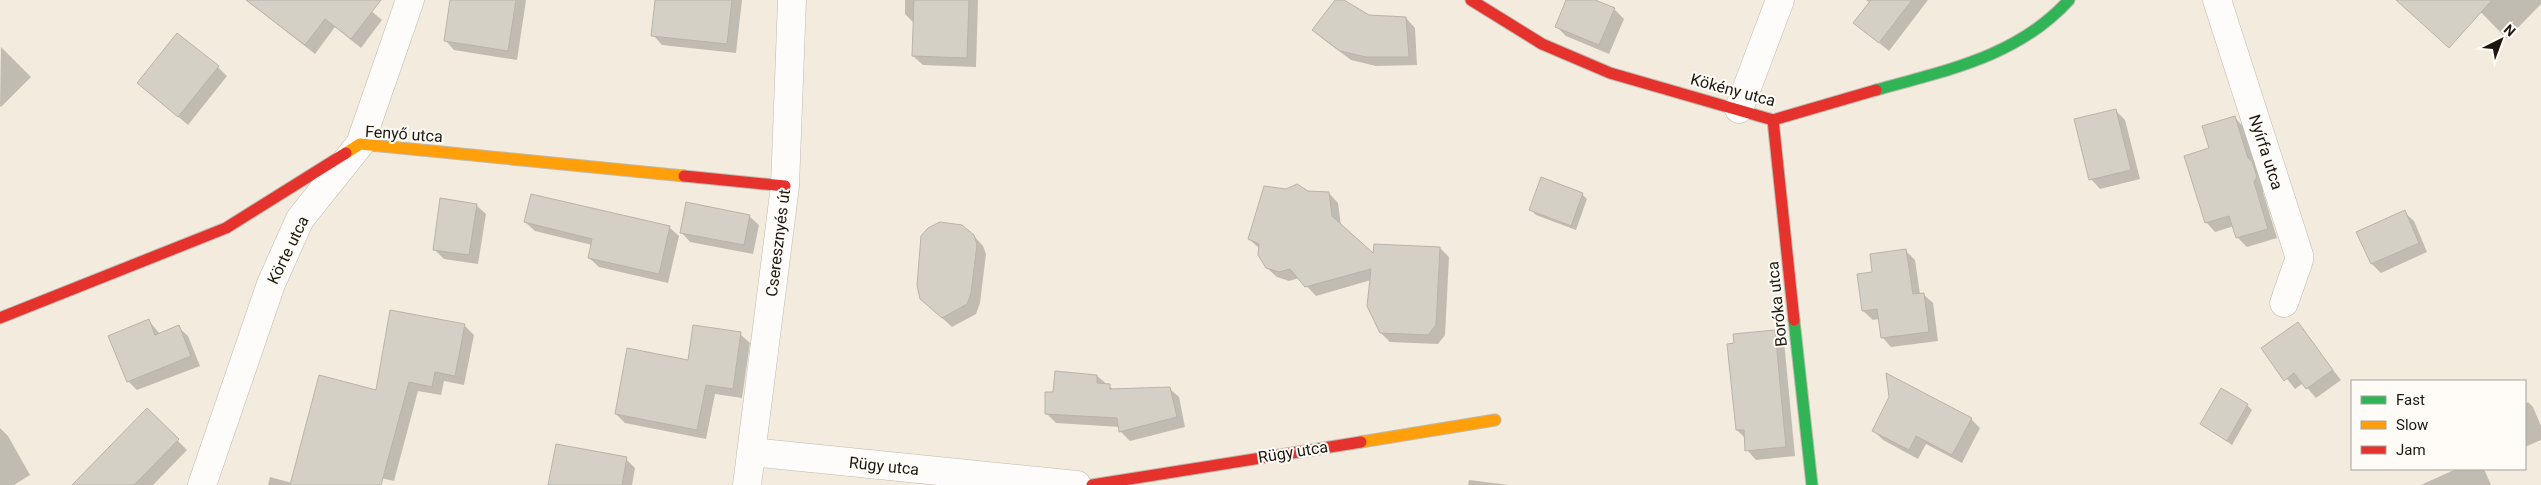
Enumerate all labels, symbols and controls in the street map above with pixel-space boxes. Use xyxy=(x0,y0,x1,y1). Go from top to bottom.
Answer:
north arrow xyxy=(2476,15,2526,65)
text: N xyxy=(2501,21,2519,40)
street label: Kökény utca xyxy=(1689,70,1777,110)
street label: Nyírfa utca xyxy=(2245,112,2287,192)
street label: Fenyő utca xyxy=(365,122,443,146)
street label: Cseresznyés út xyxy=(762,188,794,298)
street label: Körte utca xyxy=(263,213,313,287)
street label: Boróka utca xyxy=(1763,261,1791,347)
legend xyxy=(2351,380,2526,470)
text: Fast xyxy=(2396,391,2425,409)
text: Slow xyxy=(2396,416,2428,434)
street label: Rügy utca xyxy=(1257,437,1329,467)
text: Jam xyxy=(2396,441,2426,459)
street label: Rügy utca xyxy=(848,453,920,479)

